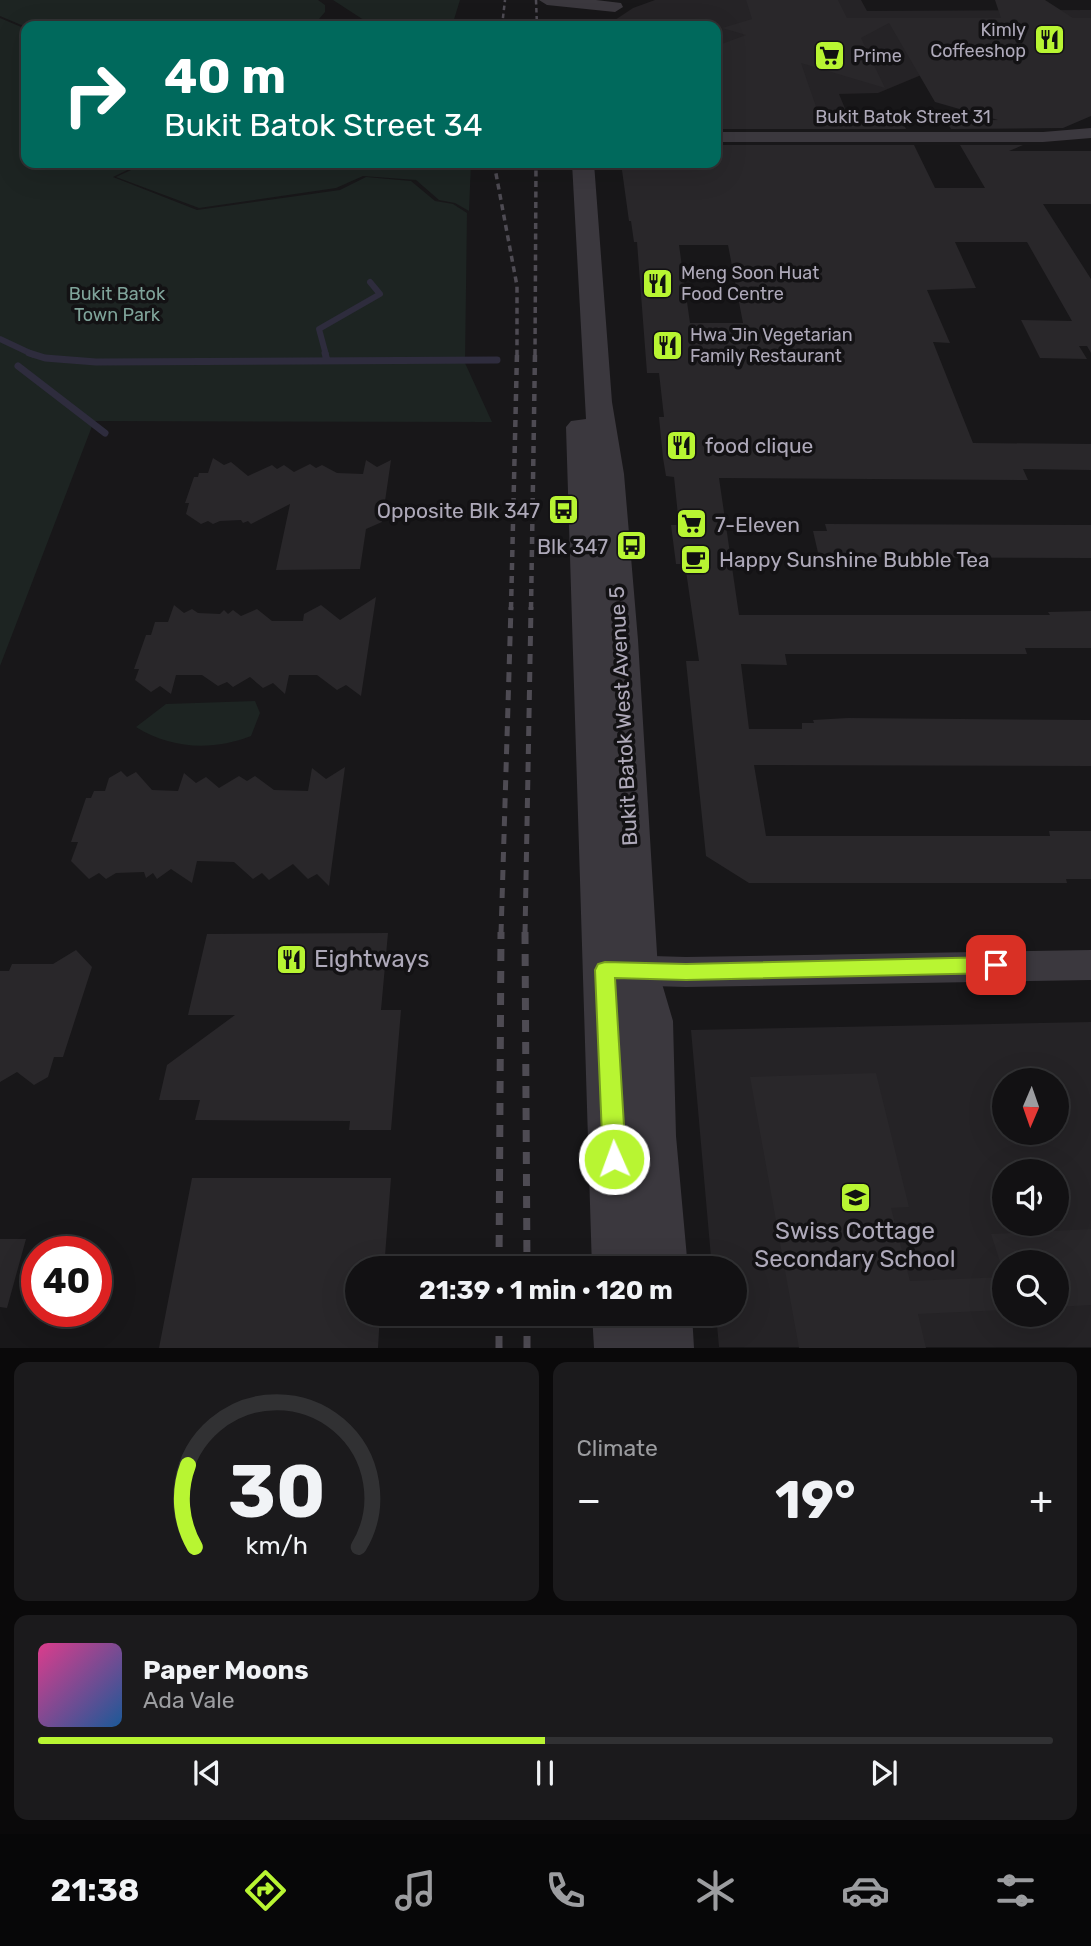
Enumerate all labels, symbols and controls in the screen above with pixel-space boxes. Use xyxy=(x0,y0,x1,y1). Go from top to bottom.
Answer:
place label: Kimly Coffeeshop xyxy=(930,19,1026,62)
restaurant icon: Kimly Coffeeshop xyxy=(1032,23,1066,57)
supermarket icon: Prime xyxy=(813,39,847,73)
place label: Prime xyxy=(853,45,902,67)
text: 40 m xyxy=(164,47,286,105)
icon: right xyxy=(49,49,140,140)
text: Bukit Batok Street 34 xyxy=(164,106,483,144)
street label: Bukit Batok Street 31 xyxy=(815,106,991,128)
place label: Meng Soon Huat Food Centre xyxy=(681,262,819,305)
restaurant icon: Meng Soon Huat Food Centre xyxy=(641,266,675,300)
park label: Bukit Batok Town Park xyxy=(69,283,166,326)
place label: Hwa Jin Vegetarian Family Restaurant xyxy=(690,324,853,367)
restaurant icon: Hwa Jin Vegetarian Family Restaurant xyxy=(650,328,684,362)
restaurant icon: food clique xyxy=(665,428,699,462)
place label: food clique xyxy=(705,433,813,458)
bus stop icon: Opposite Blk 347 xyxy=(546,493,580,527)
place label: Opposite Blk 347 xyxy=(377,498,540,523)
supermarket icon: 7-Eleven xyxy=(675,507,709,541)
place label: 7-Eleven xyxy=(715,512,800,537)
bus stop icon: Blk 347 xyxy=(614,529,648,563)
place label: Blk 347 xyxy=(537,534,608,559)
cafe icon: Happy Sunshine Bubble Tea xyxy=(679,542,713,576)
place label: Happy Sunshine Bubble Tea xyxy=(719,547,990,572)
street label: Bukit Batok West Avenue 5 xyxy=(604,586,642,846)
pin xyxy=(966,935,1026,995)
restaurant icon: Eightways xyxy=(274,942,308,976)
place label: Eightways xyxy=(314,945,429,973)
icon: arrive xyxy=(977,946,1015,984)
north arrow xyxy=(992,1068,1069,1144)
map controls xyxy=(992,1068,1069,1327)
position arrow xyxy=(577,1122,651,1196)
button: sound xyxy=(992,1159,1069,1236)
school or university icon: Swiss Cottage Secondary School xyxy=(838,1180,872,1214)
place label: Swiss Cottage Secondary School xyxy=(754,1217,956,1273)
speed limit sign: 40 xyxy=(21,1236,112,1327)
button: search xyxy=(992,1250,1069,1327)
text: 21:39 · 1 min · 120 m xyxy=(419,1275,673,1306)
text: Climate xyxy=(577,1434,658,1462)
text: 30 xyxy=(228,1450,325,1536)
text: 19° xyxy=(775,1469,856,1531)
text: − xyxy=(577,1477,601,1523)
text: + xyxy=(1029,1477,1053,1523)
text: km/h xyxy=(245,1531,307,1560)
text: Paper Moons xyxy=(143,1655,309,1686)
text: Ada Vale xyxy=(143,1686,235,1714)
icon: previous xyxy=(188,1754,226,1792)
icon: pause xyxy=(526,1754,564,1792)
icon: next xyxy=(865,1754,903,1792)
icon: directions xyxy=(241,1866,290,1915)
icon: music xyxy=(391,1866,440,1915)
icon: phone xyxy=(541,1866,590,1915)
icon: climate xyxy=(691,1866,740,1915)
icon: car xyxy=(841,1866,890,1915)
icon: filters xyxy=(991,1866,1040,1915)
text: 21:38 xyxy=(51,1871,139,1909)

